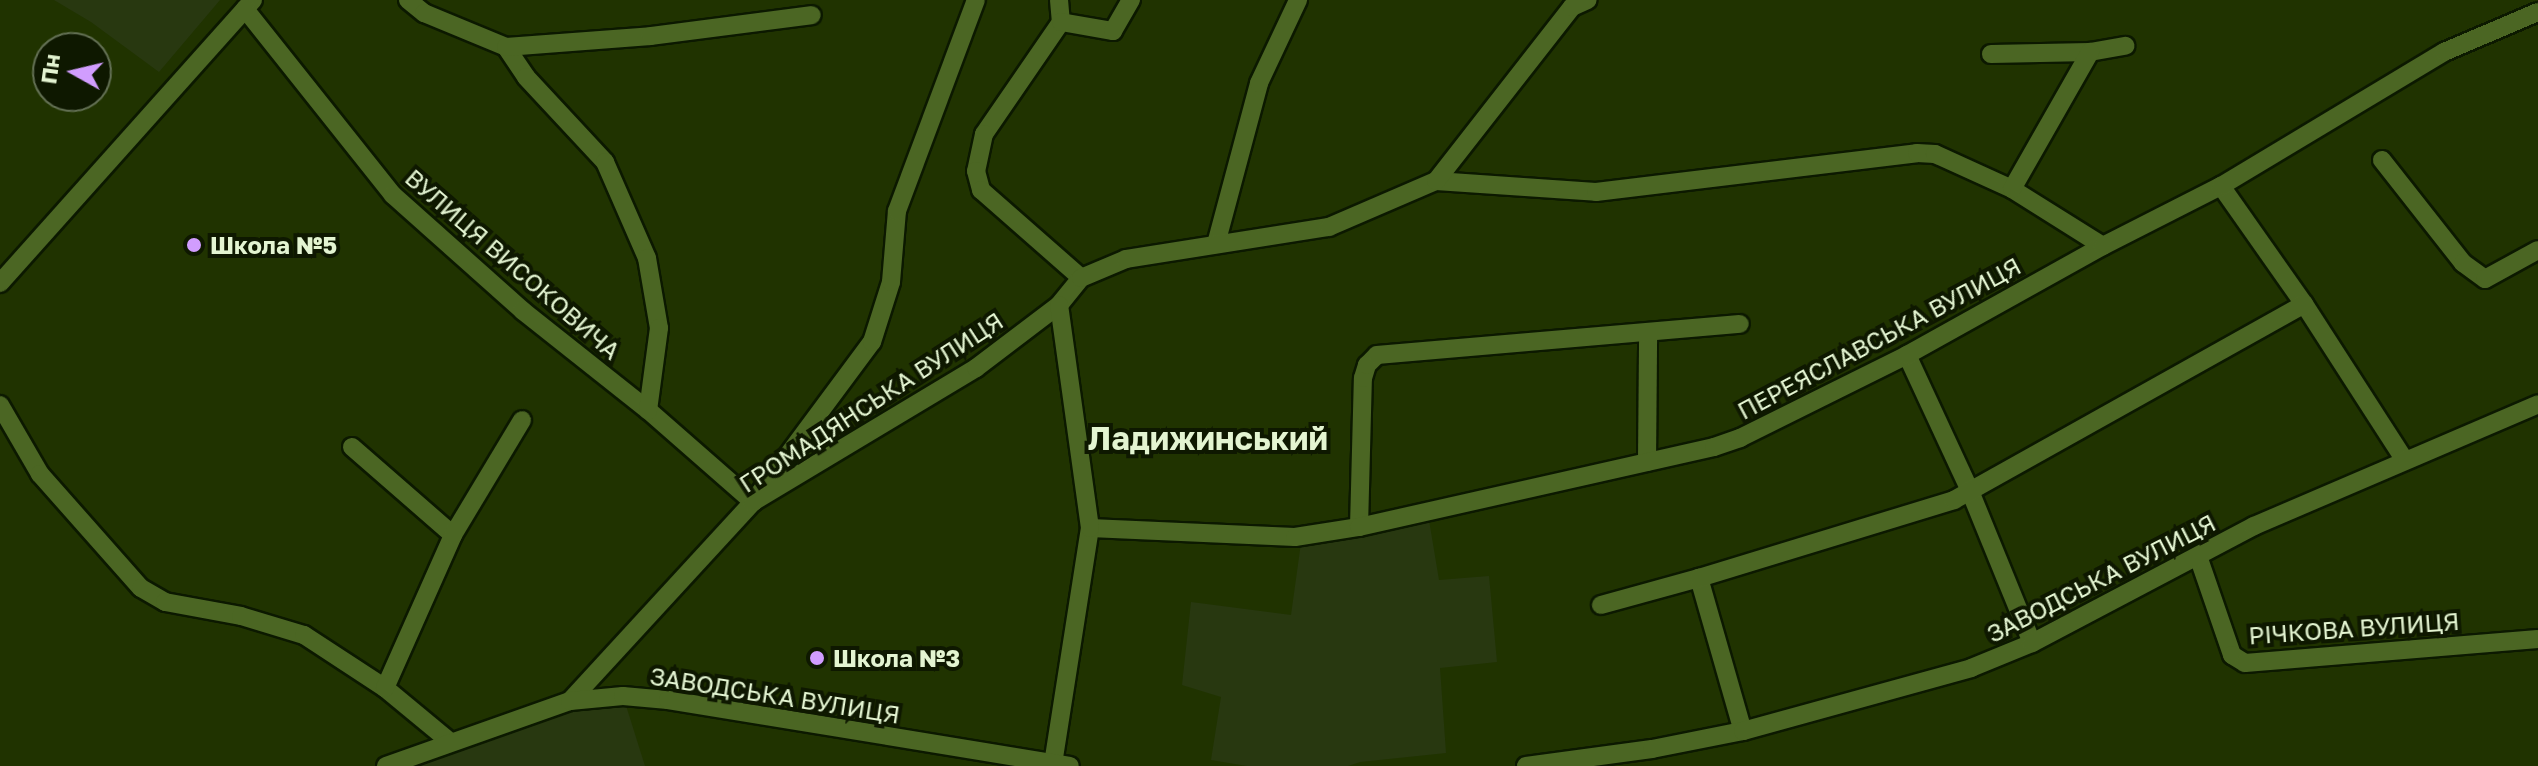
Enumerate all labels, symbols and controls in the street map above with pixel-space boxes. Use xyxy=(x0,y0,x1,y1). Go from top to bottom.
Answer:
north arrow xyxy=(32,32,112,112)
text: Пн xyxy=(34,52,65,86)
street label: ВУЛИЦЯ ВИСОКОВИЧА xyxy=(400,163,626,365)
place label: Школа №5 xyxy=(210,231,337,259)
marker: Школа №5 xyxy=(185,236,203,254)
street label: ПЕРЕЯСЛАВСЬКА ВУЛИЦЯ xyxy=(1733,251,2025,425)
street label: ГРОМАДЯНСЬКА ВУЛИЦЯ xyxy=(734,306,1008,498)
district label: Ладижинський xyxy=(1088,419,1328,457)
street label: ЗАВОДСЬКА ВУЛИЦЯ xyxy=(1982,508,2220,648)
street label: РІЧКОВА ВУЛИЦЯ xyxy=(2248,606,2460,650)
place label: Школа №3 xyxy=(833,644,960,672)
marker: Школа №3 xyxy=(808,649,826,667)
street label: ЗАВОДСЬКА ВУЛИЦЯ xyxy=(648,661,902,729)

